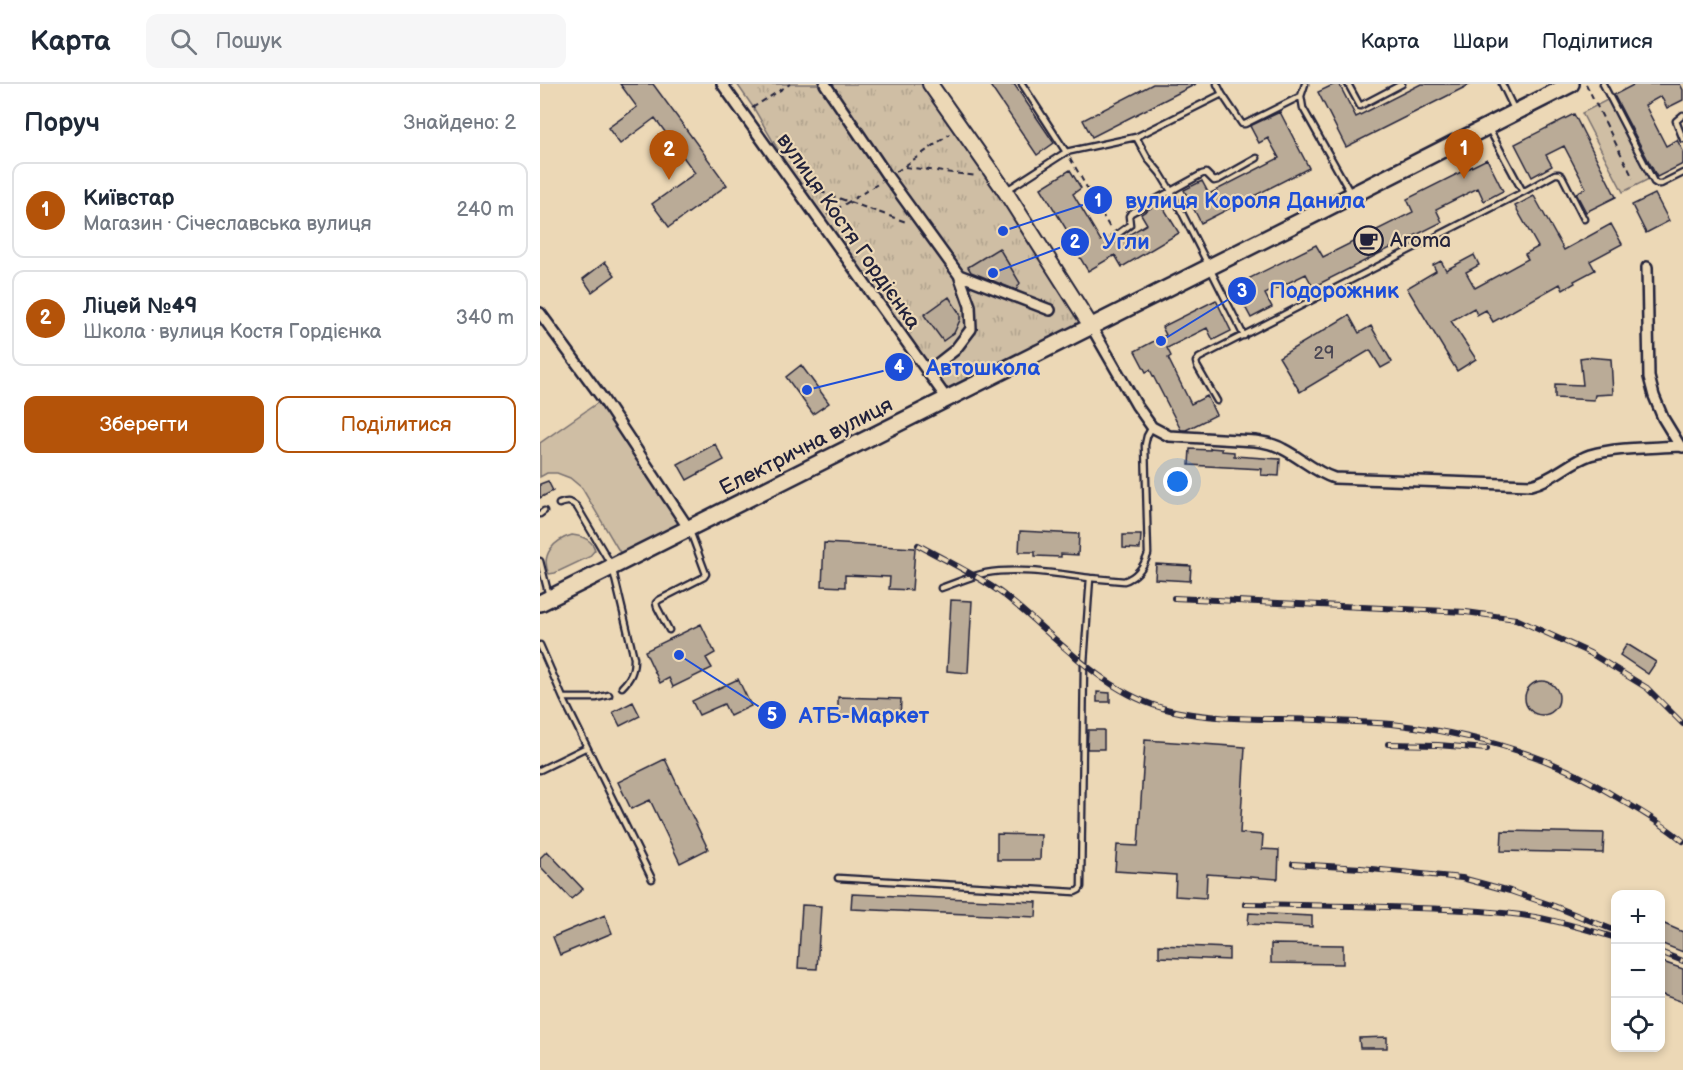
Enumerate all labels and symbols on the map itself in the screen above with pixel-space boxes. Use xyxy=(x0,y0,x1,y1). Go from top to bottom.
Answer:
street label: вулиця Костя Гордієнка xyxy=(771,128,926,335)
pin: 2 xyxy=(650,130,688,180)
pin: 1 xyxy=(1444,130,1484,179)
callout: вулиця Короля Данила xyxy=(1083,180,1377,220)
text: вулиця Короля Данила xyxy=(1125,188,1365,215)
text: 1 xyxy=(1094,191,1102,212)
callout: Угли xyxy=(1060,222,1161,262)
cafe icon: Aroma xyxy=(1353,224,1385,256)
place label: Aroma xyxy=(1390,228,1451,253)
text: Угли xyxy=(1102,229,1150,256)
text: 2 xyxy=(1070,232,1081,253)
callout: Подорожник xyxy=(1227,271,1412,311)
text: Подорожник xyxy=(1269,278,1399,305)
text: 3 xyxy=(1237,281,1247,302)
house number: 29 xyxy=(1313,343,1335,364)
callout: Автошкола xyxy=(884,347,1052,387)
text: Автошкола xyxy=(925,355,1040,382)
text: 4 xyxy=(894,357,905,378)
street label: Електрична вулиця xyxy=(715,392,897,501)
your location xyxy=(1163,467,1192,496)
callout: АТБ-Маркет xyxy=(757,695,941,735)
text: АТБ-Маркет xyxy=(798,703,930,730)
text: 5 xyxy=(767,705,777,726)

